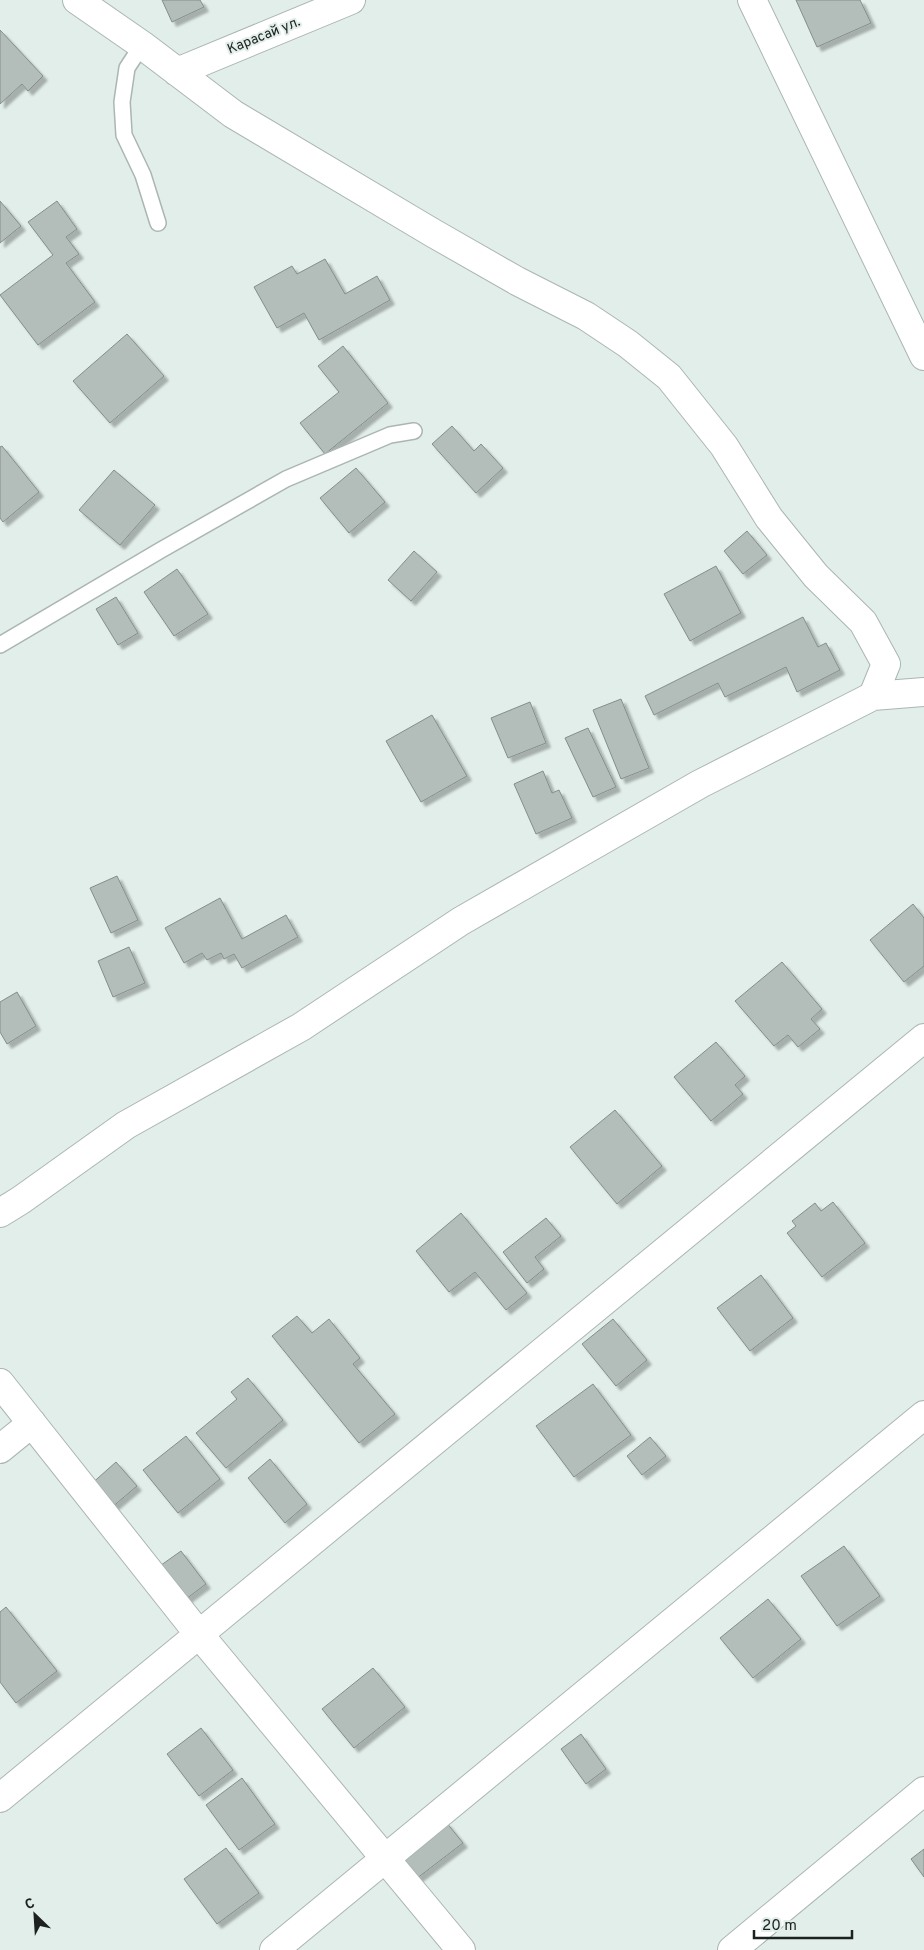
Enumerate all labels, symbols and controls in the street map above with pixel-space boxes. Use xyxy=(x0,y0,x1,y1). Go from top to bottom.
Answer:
street label: Карасай ул. xyxy=(225,14,303,58)
north arrow xyxy=(10,1890,60,1940)
text: С xyxy=(22,1895,38,1914)
scale bar xyxy=(754,1908,852,1940)
text: 20 m xyxy=(762,1917,797,1936)

